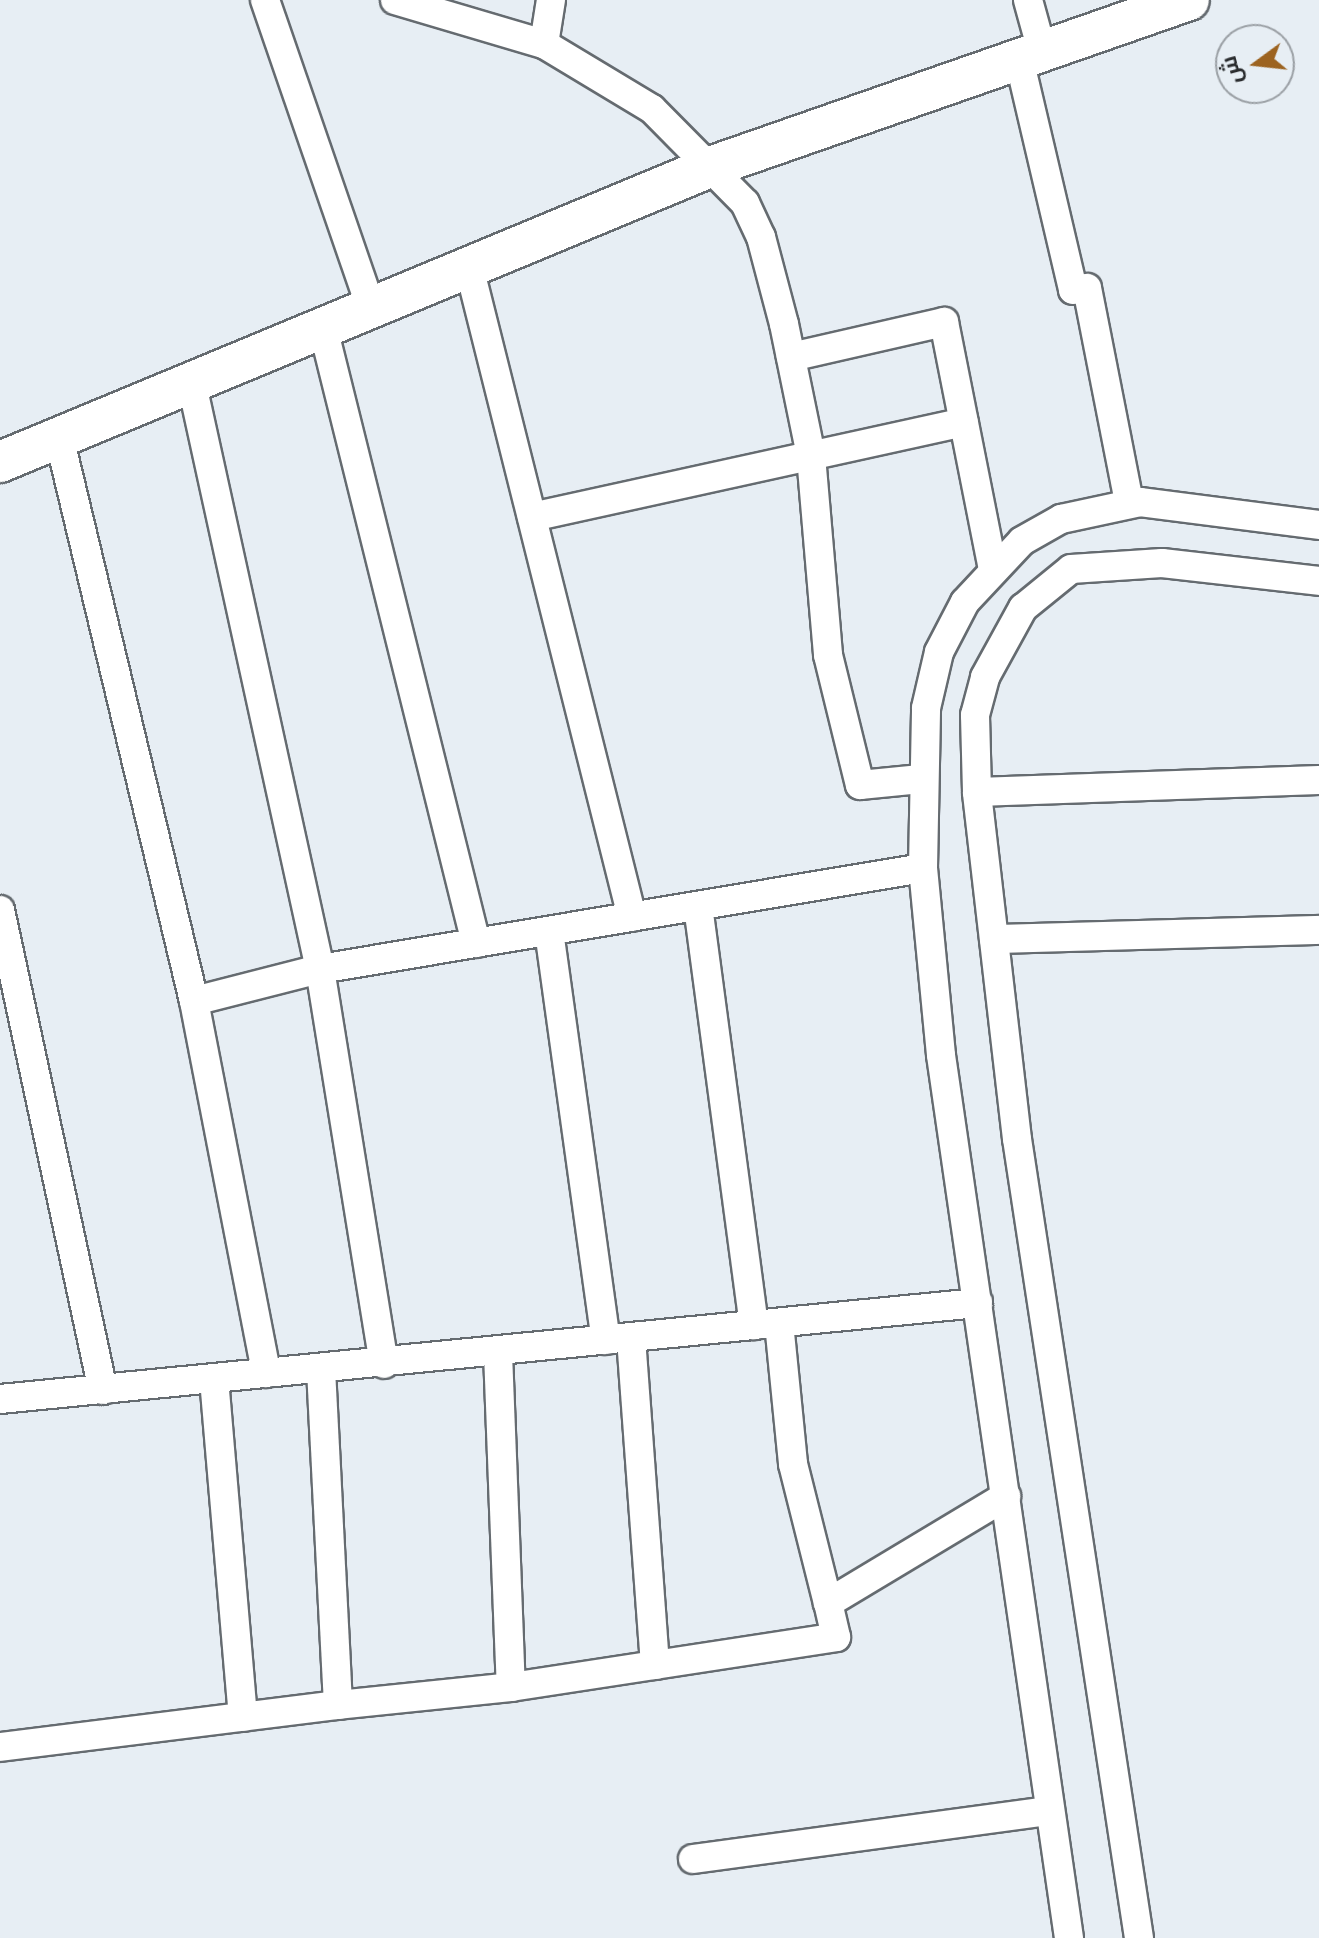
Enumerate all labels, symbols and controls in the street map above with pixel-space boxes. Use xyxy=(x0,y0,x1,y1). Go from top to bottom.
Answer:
north arrow xyxy=(1215,24,1295,104)
text: ش xyxy=(1217,53,1250,87)

